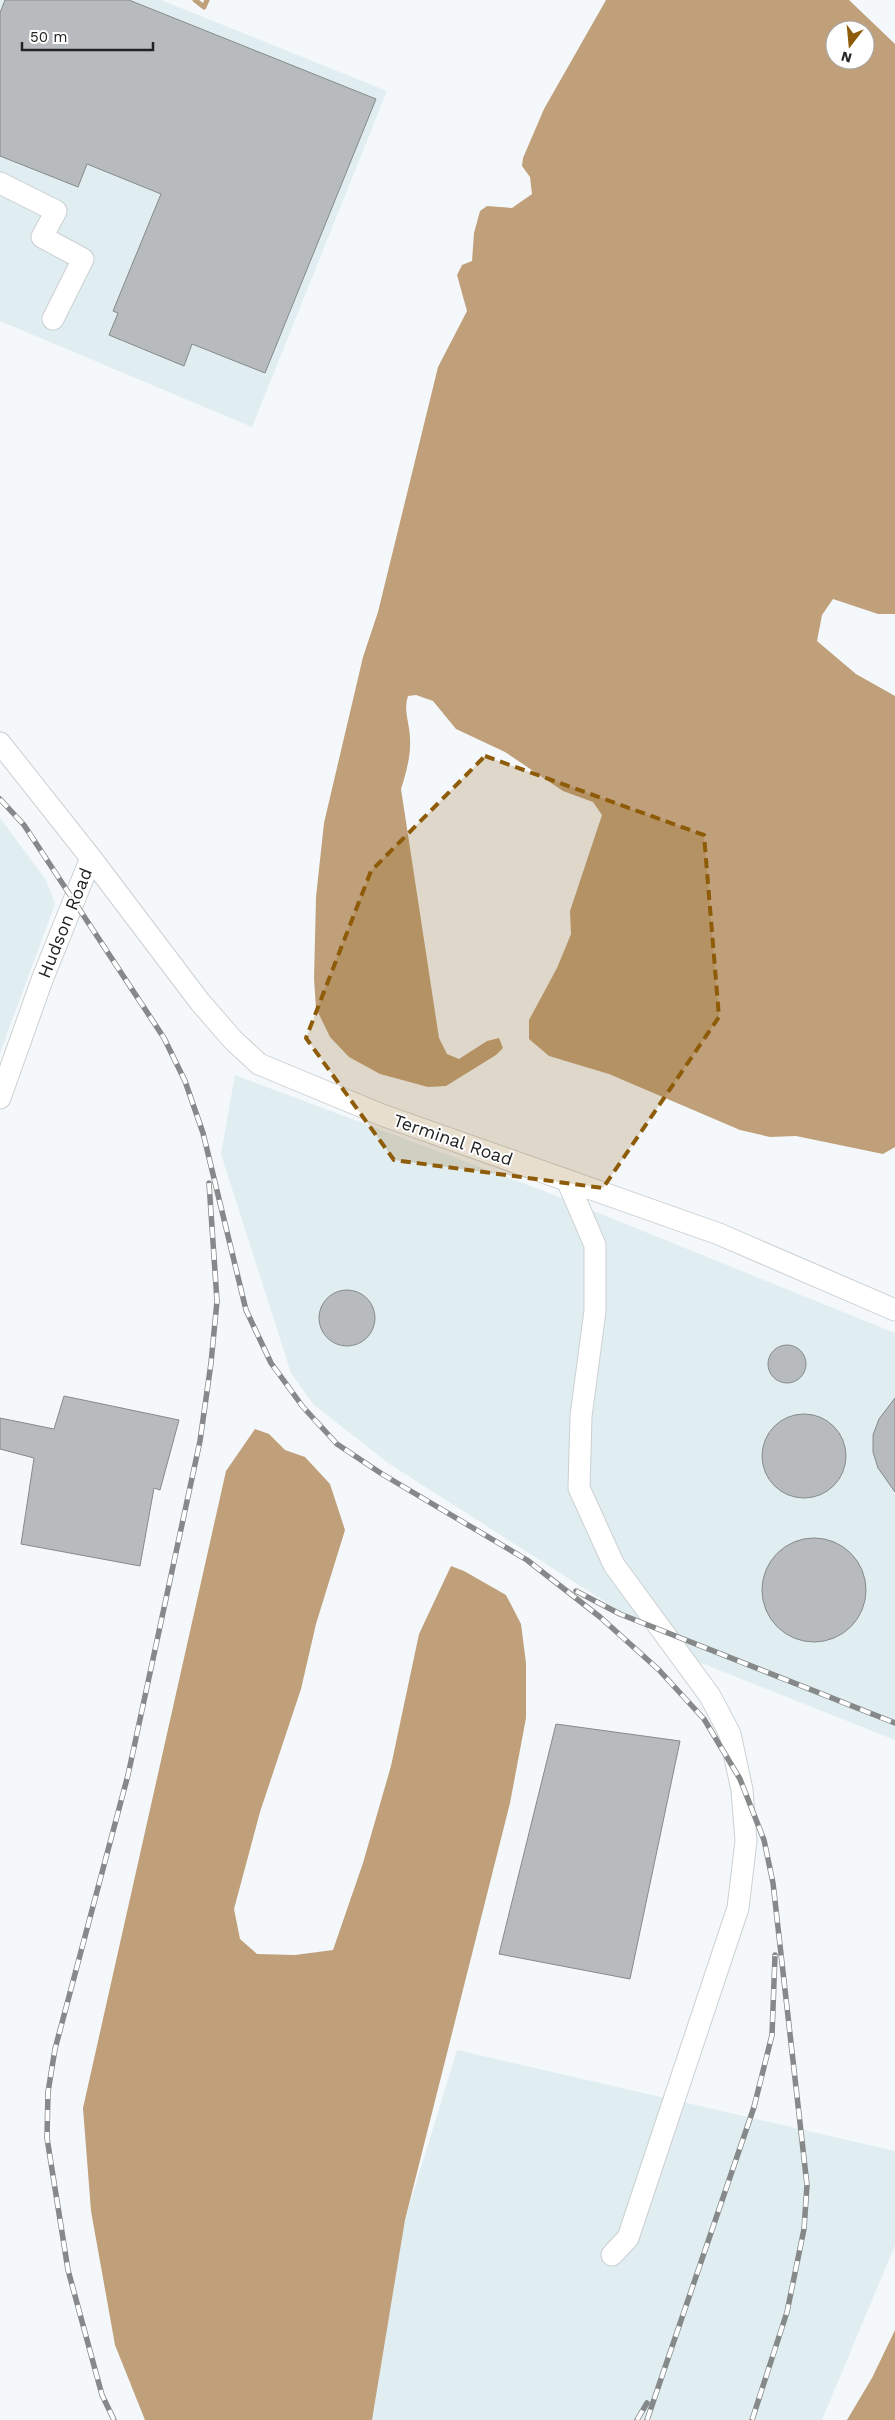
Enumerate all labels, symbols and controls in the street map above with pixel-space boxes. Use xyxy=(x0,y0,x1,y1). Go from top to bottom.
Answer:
scale bar xyxy=(22,20,154,52)
north arrow xyxy=(825,20,875,70)
text: 50 m xyxy=(30,28,67,46)
text: N xyxy=(839,48,854,67)
street label: Hudson Road xyxy=(33,865,96,981)
street label: Terminal Road xyxy=(391,1109,516,1170)

